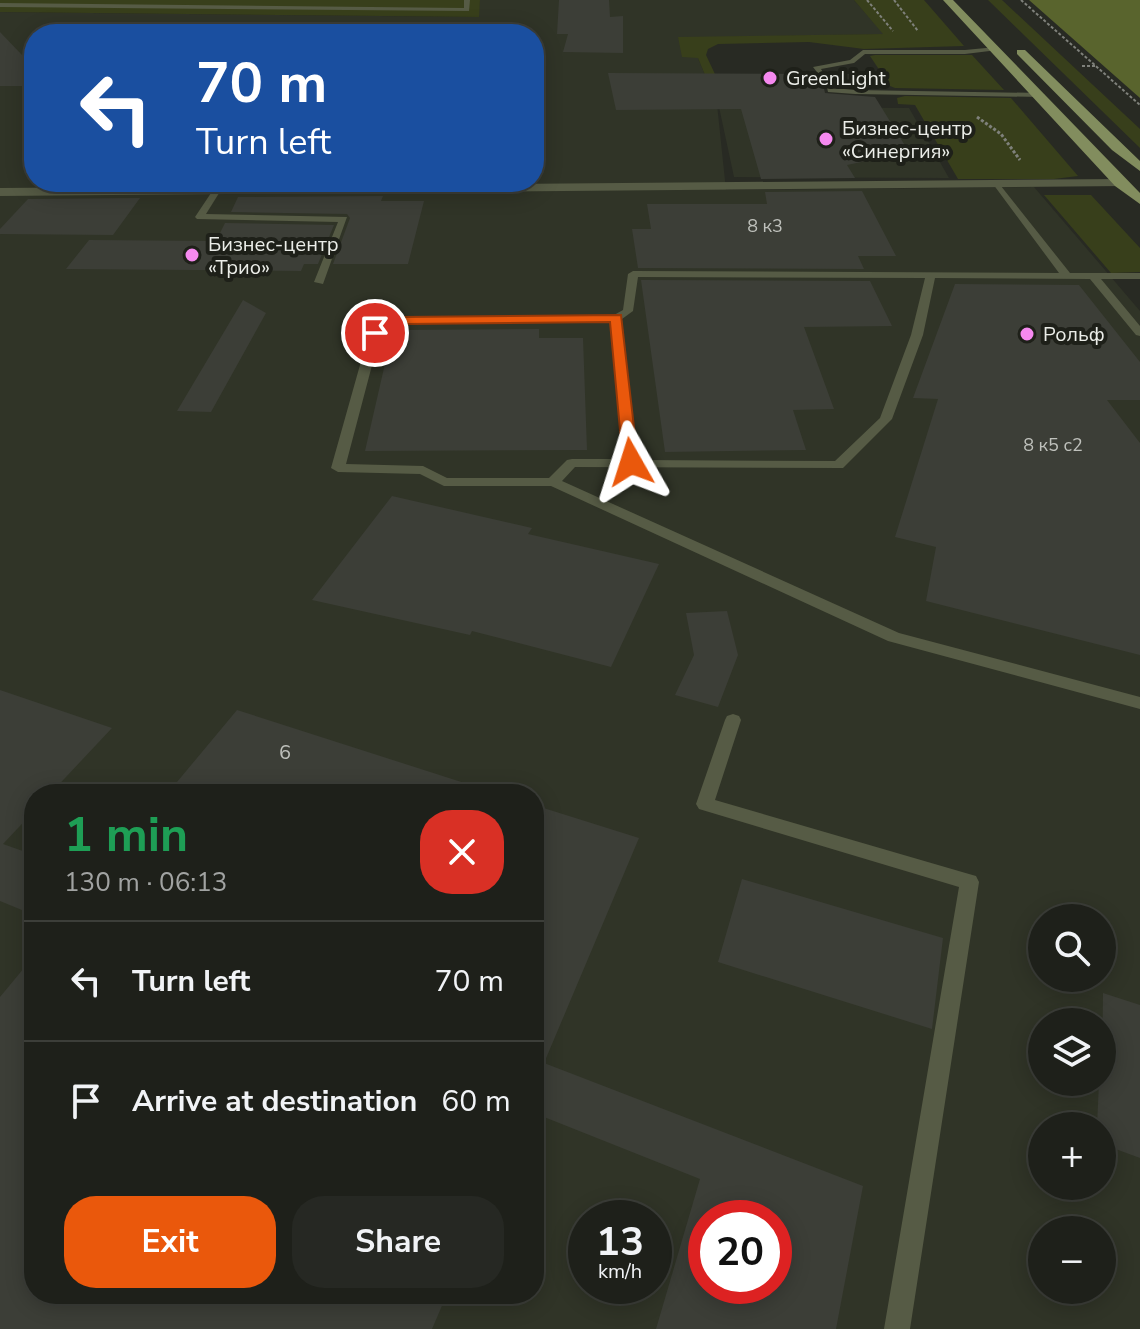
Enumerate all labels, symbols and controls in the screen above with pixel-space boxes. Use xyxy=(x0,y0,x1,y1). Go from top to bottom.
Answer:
text: 70 m xyxy=(196,45,327,122)
icon: left xyxy=(64,56,168,160)
place label: GreenLight xyxy=(786,65,887,92)
marker: GreenLight xyxy=(761,69,779,87)
place label: Бизнес-центр «Синергия» xyxy=(842,115,973,165)
text: Turn left xyxy=(196,118,331,167)
marker: Бизнес-центр «Синергия» xyxy=(817,130,835,148)
house number: 8 к3 xyxy=(747,214,783,238)
place label: Бизнес-центр «Трио» xyxy=(208,231,339,281)
marker: Бизнес-центр «Трио» xyxy=(183,246,201,264)
pin xyxy=(341,299,409,367)
icon: arrive xyxy=(353,311,397,355)
place label: Рольф xyxy=(1043,321,1105,348)
marker: Рольф xyxy=(1018,325,1036,343)
position arrow xyxy=(589,420,673,504)
house number: 8 к5 с2 xyxy=(1023,433,1083,457)
house number: 6 xyxy=(279,739,291,766)
text: 1 min xyxy=(64,802,188,868)
button: close xyxy=(420,810,504,894)
text: 130 m · 06:13 xyxy=(64,865,227,900)
map controls xyxy=(1028,904,1116,1304)
button: search xyxy=(1028,904,1116,992)
icon: left xyxy=(64,959,108,1003)
text: Turn left xyxy=(132,961,250,1002)
text: 70 m xyxy=(435,961,504,1002)
button: layers xyxy=(1028,1008,1116,1096)
icon: arrive xyxy=(64,1079,108,1123)
text: Arrive at destination xyxy=(132,1081,417,1122)
text: 60 m xyxy=(441,1081,511,1122)
button: + xyxy=(1028,1112,1116,1200)
button: Exit xyxy=(64,1196,276,1288)
button: Share xyxy=(292,1196,504,1288)
speed limit sign: 20 xyxy=(688,1200,792,1304)
text: 13 xyxy=(596,1215,644,1269)
button: − xyxy=(1028,1216,1116,1304)
text: km/h xyxy=(598,1258,642,1285)

